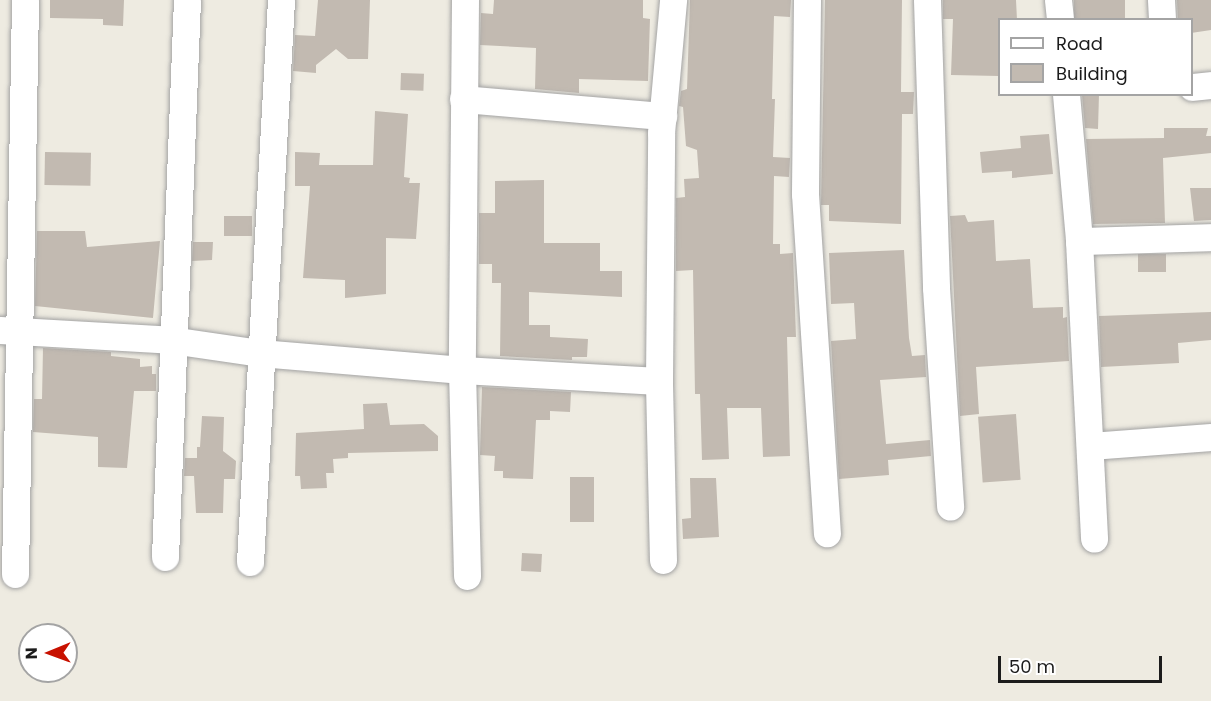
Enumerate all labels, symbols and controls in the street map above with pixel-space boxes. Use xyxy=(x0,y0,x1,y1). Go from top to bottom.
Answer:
legend xyxy=(998,18,1193,96)
text: Road xyxy=(1056,31,1103,56)
text: Building xyxy=(1056,61,1128,86)
north arrow xyxy=(18,623,78,683)
scale bar xyxy=(1001,644,1164,682)
text: N xyxy=(20,647,43,660)
text: 50 m xyxy=(1009,654,1055,679)

